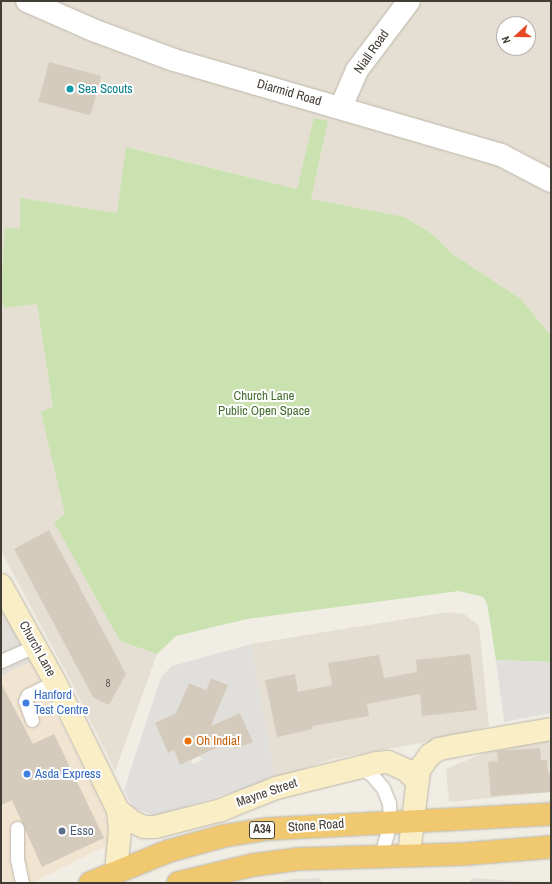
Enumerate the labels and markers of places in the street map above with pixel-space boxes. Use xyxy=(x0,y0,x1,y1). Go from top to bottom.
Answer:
place label: Sea Scouts xyxy=(78,81,133,97)
marker: Sea Scouts xyxy=(65,84,75,94)
place label: Hanford Test Centre xyxy=(34,688,89,719)
marker: Hanford Test Centre xyxy=(21,698,31,708)
place label: Oh India! xyxy=(196,733,240,749)
marker: Oh India! xyxy=(183,736,193,746)
place label: Asda Express xyxy=(35,766,101,782)
marker: Asda Express xyxy=(22,769,32,779)
place label: Esso xyxy=(70,823,94,839)
marker: Esso xyxy=(57,826,67,836)

